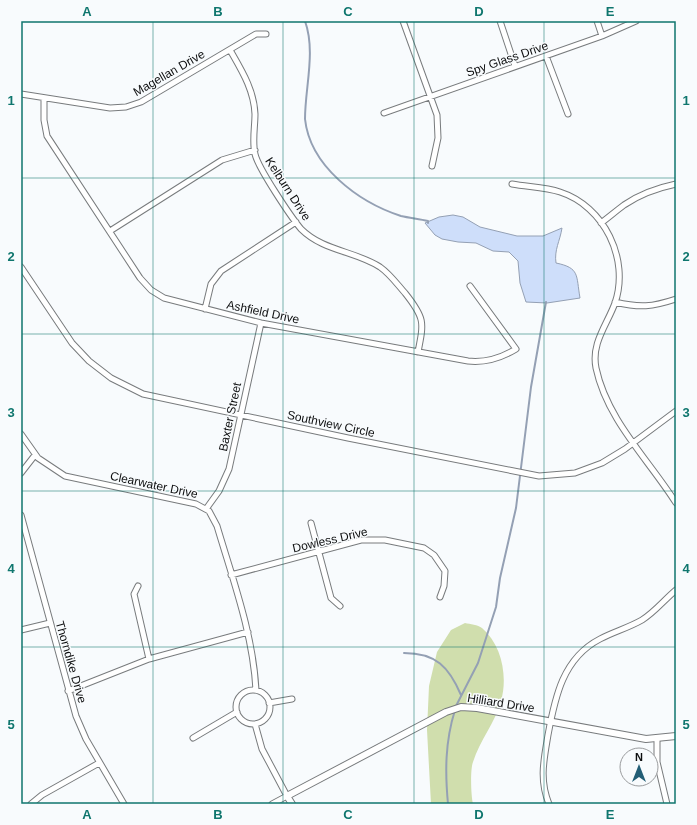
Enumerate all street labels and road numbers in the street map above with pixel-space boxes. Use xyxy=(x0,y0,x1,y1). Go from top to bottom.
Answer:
street label: Spy Glass Drive xyxy=(464,38,550,80)
street label: Magellan Drive xyxy=(131,47,207,99)
street label: Kelburn Drive xyxy=(262,155,314,224)
street label: Ashfield Drive xyxy=(225,297,301,327)
street label: Baxter Street xyxy=(216,381,244,453)
street label: Southview Circle xyxy=(286,408,376,440)
street label: Clearwater Drive xyxy=(109,469,199,501)
street label: Dowless Drive xyxy=(291,524,369,555)
street label: Thorndike Drive xyxy=(53,619,89,705)
street label: Hilliard Drive xyxy=(466,691,536,715)

